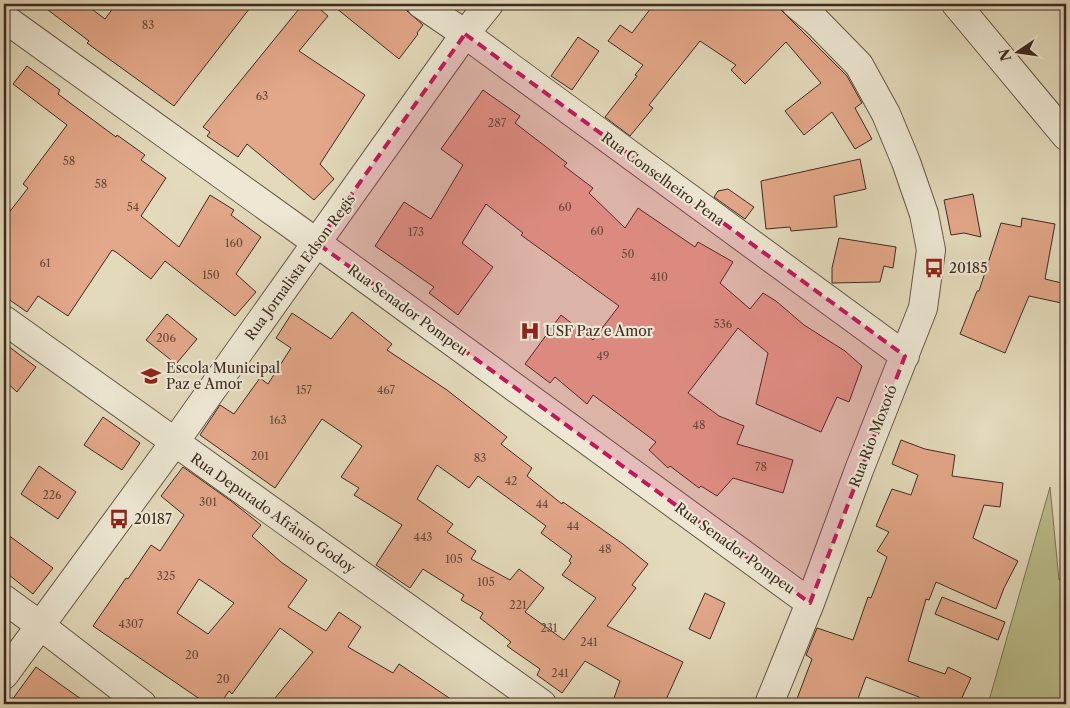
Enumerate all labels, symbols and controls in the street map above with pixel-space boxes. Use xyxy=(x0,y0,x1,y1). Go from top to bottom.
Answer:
house number: 83 xyxy=(142,18,154,32)
north arrow xyxy=(992,28,1042,78)
text: N xyxy=(995,47,1015,63)
house number: 63 xyxy=(256,89,268,103)
house number: 287 xyxy=(488,116,507,130)
street label: Rua Conselheiro Pena xyxy=(598,128,729,230)
house number: 58 xyxy=(63,154,75,168)
house number: 58 xyxy=(95,177,107,191)
street label: Rua Jornalista Edson Regis xyxy=(241,190,359,344)
house number: 54 xyxy=(127,200,139,214)
house number: 60 xyxy=(558,200,572,214)
house number: 60 xyxy=(590,224,604,238)
house number: 173 xyxy=(408,225,424,239)
house number: 160 xyxy=(225,236,243,250)
house number: 50 xyxy=(622,247,634,261)
house number: 61 xyxy=(39,256,51,270)
bus stop icon: 20185 xyxy=(923,257,945,279)
place label: 20185 xyxy=(949,259,988,277)
street label: Rua Senador Pompeu xyxy=(344,260,472,360)
house number: 150 xyxy=(202,268,220,282)
house number: 410 xyxy=(650,270,668,284)
house number: 536 xyxy=(714,317,733,331)
hospital icon: USF Paz e Amor xyxy=(519,320,541,342)
place label: USF Paz e Amor xyxy=(545,322,653,340)
house number: 206 xyxy=(156,331,176,345)
house number: 49 xyxy=(597,349,609,363)
place label: Escola Municipal Paz e Amor xyxy=(166,359,280,393)
school or university icon: Escola Municipal Paz e Amor xyxy=(140,365,162,387)
street label: Rua Rio Moxotó xyxy=(845,382,901,490)
house number: 157 xyxy=(296,383,313,397)
house number: 467 xyxy=(377,383,396,397)
house number: 163 xyxy=(269,413,287,427)
house number: 48 xyxy=(693,418,705,432)
street label: Rua Deputado Afrânio Godoy xyxy=(187,449,359,577)
house number: 201 xyxy=(251,449,269,463)
house number: 83 xyxy=(474,451,486,465)
house number: 78 xyxy=(755,460,767,474)
house number: 42 xyxy=(505,474,517,488)
house number: 226 xyxy=(42,488,62,502)
house number: 301 xyxy=(199,495,217,509)
house number: 44 xyxy=(536,497,548,511)
street label: Rua Senador Pompeu xyxy=(671,498,799,598)
bus stop icon: 20187 xyxy=(108,508,130,530)
place label: 20187 xyxy=(134,510,172,528)
house number: 44 xyxy=(567,519,579,533)
house number: 443 xyxy=(414,530,432,544)
house number: 48 xyxy=(599,542,611,556)
house number: 105 xyxy=(445,552,463,566)
house number: 325 xyxy=(157,569,175,583)
house number: 105 xyxy=(477,575,495,589)
house number: 221 xyxy=(509,598,527,612)
house number: 4307 xyxy=(119,617,144,631)
house number: 231 xyxy=(540,621,558,635)
house number: 241 xyxy=(580,635,598,649)
house number: 20 xyxy=(185,648,199,662)
house number: 241 xyxy=(551,666,569,680)
house number: 20 xyxy=(216,672,230,686)

